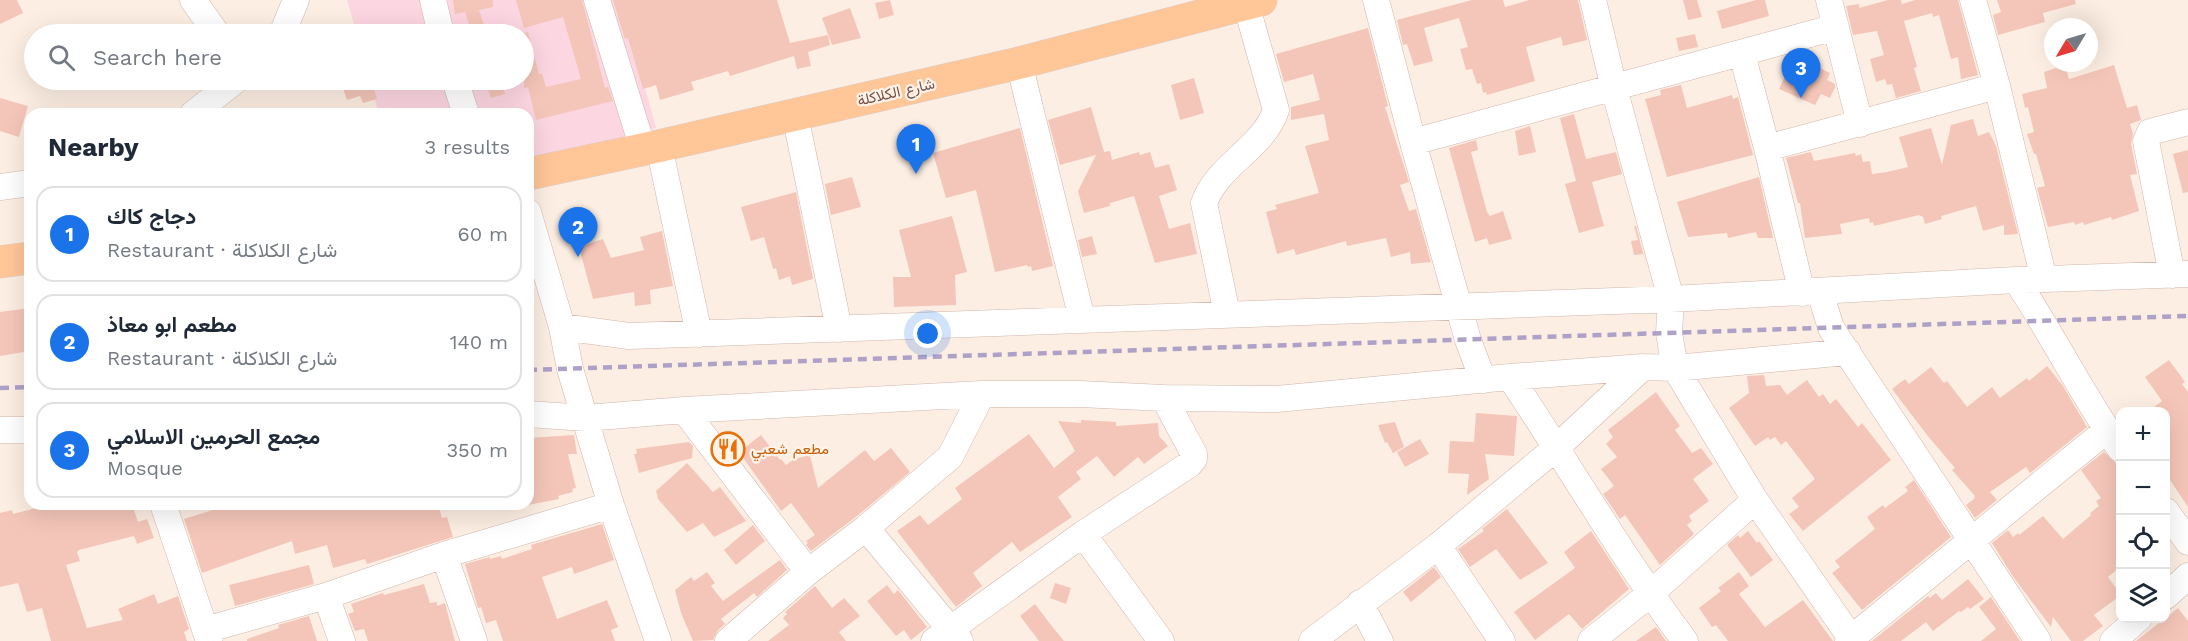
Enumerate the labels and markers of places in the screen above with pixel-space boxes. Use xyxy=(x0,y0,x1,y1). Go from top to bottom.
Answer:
pin: 3 xyxy=(1782,48,1820,98)
pin: 1 xyxy=(896,124,936,174)
pin: 2 xyxy=(558,208,598,257)
restaurant icon: مطعم شعبي xyxy=(710,431,746,467)
place label: مطعم شعبي xyxy=(751,440,829,462)

